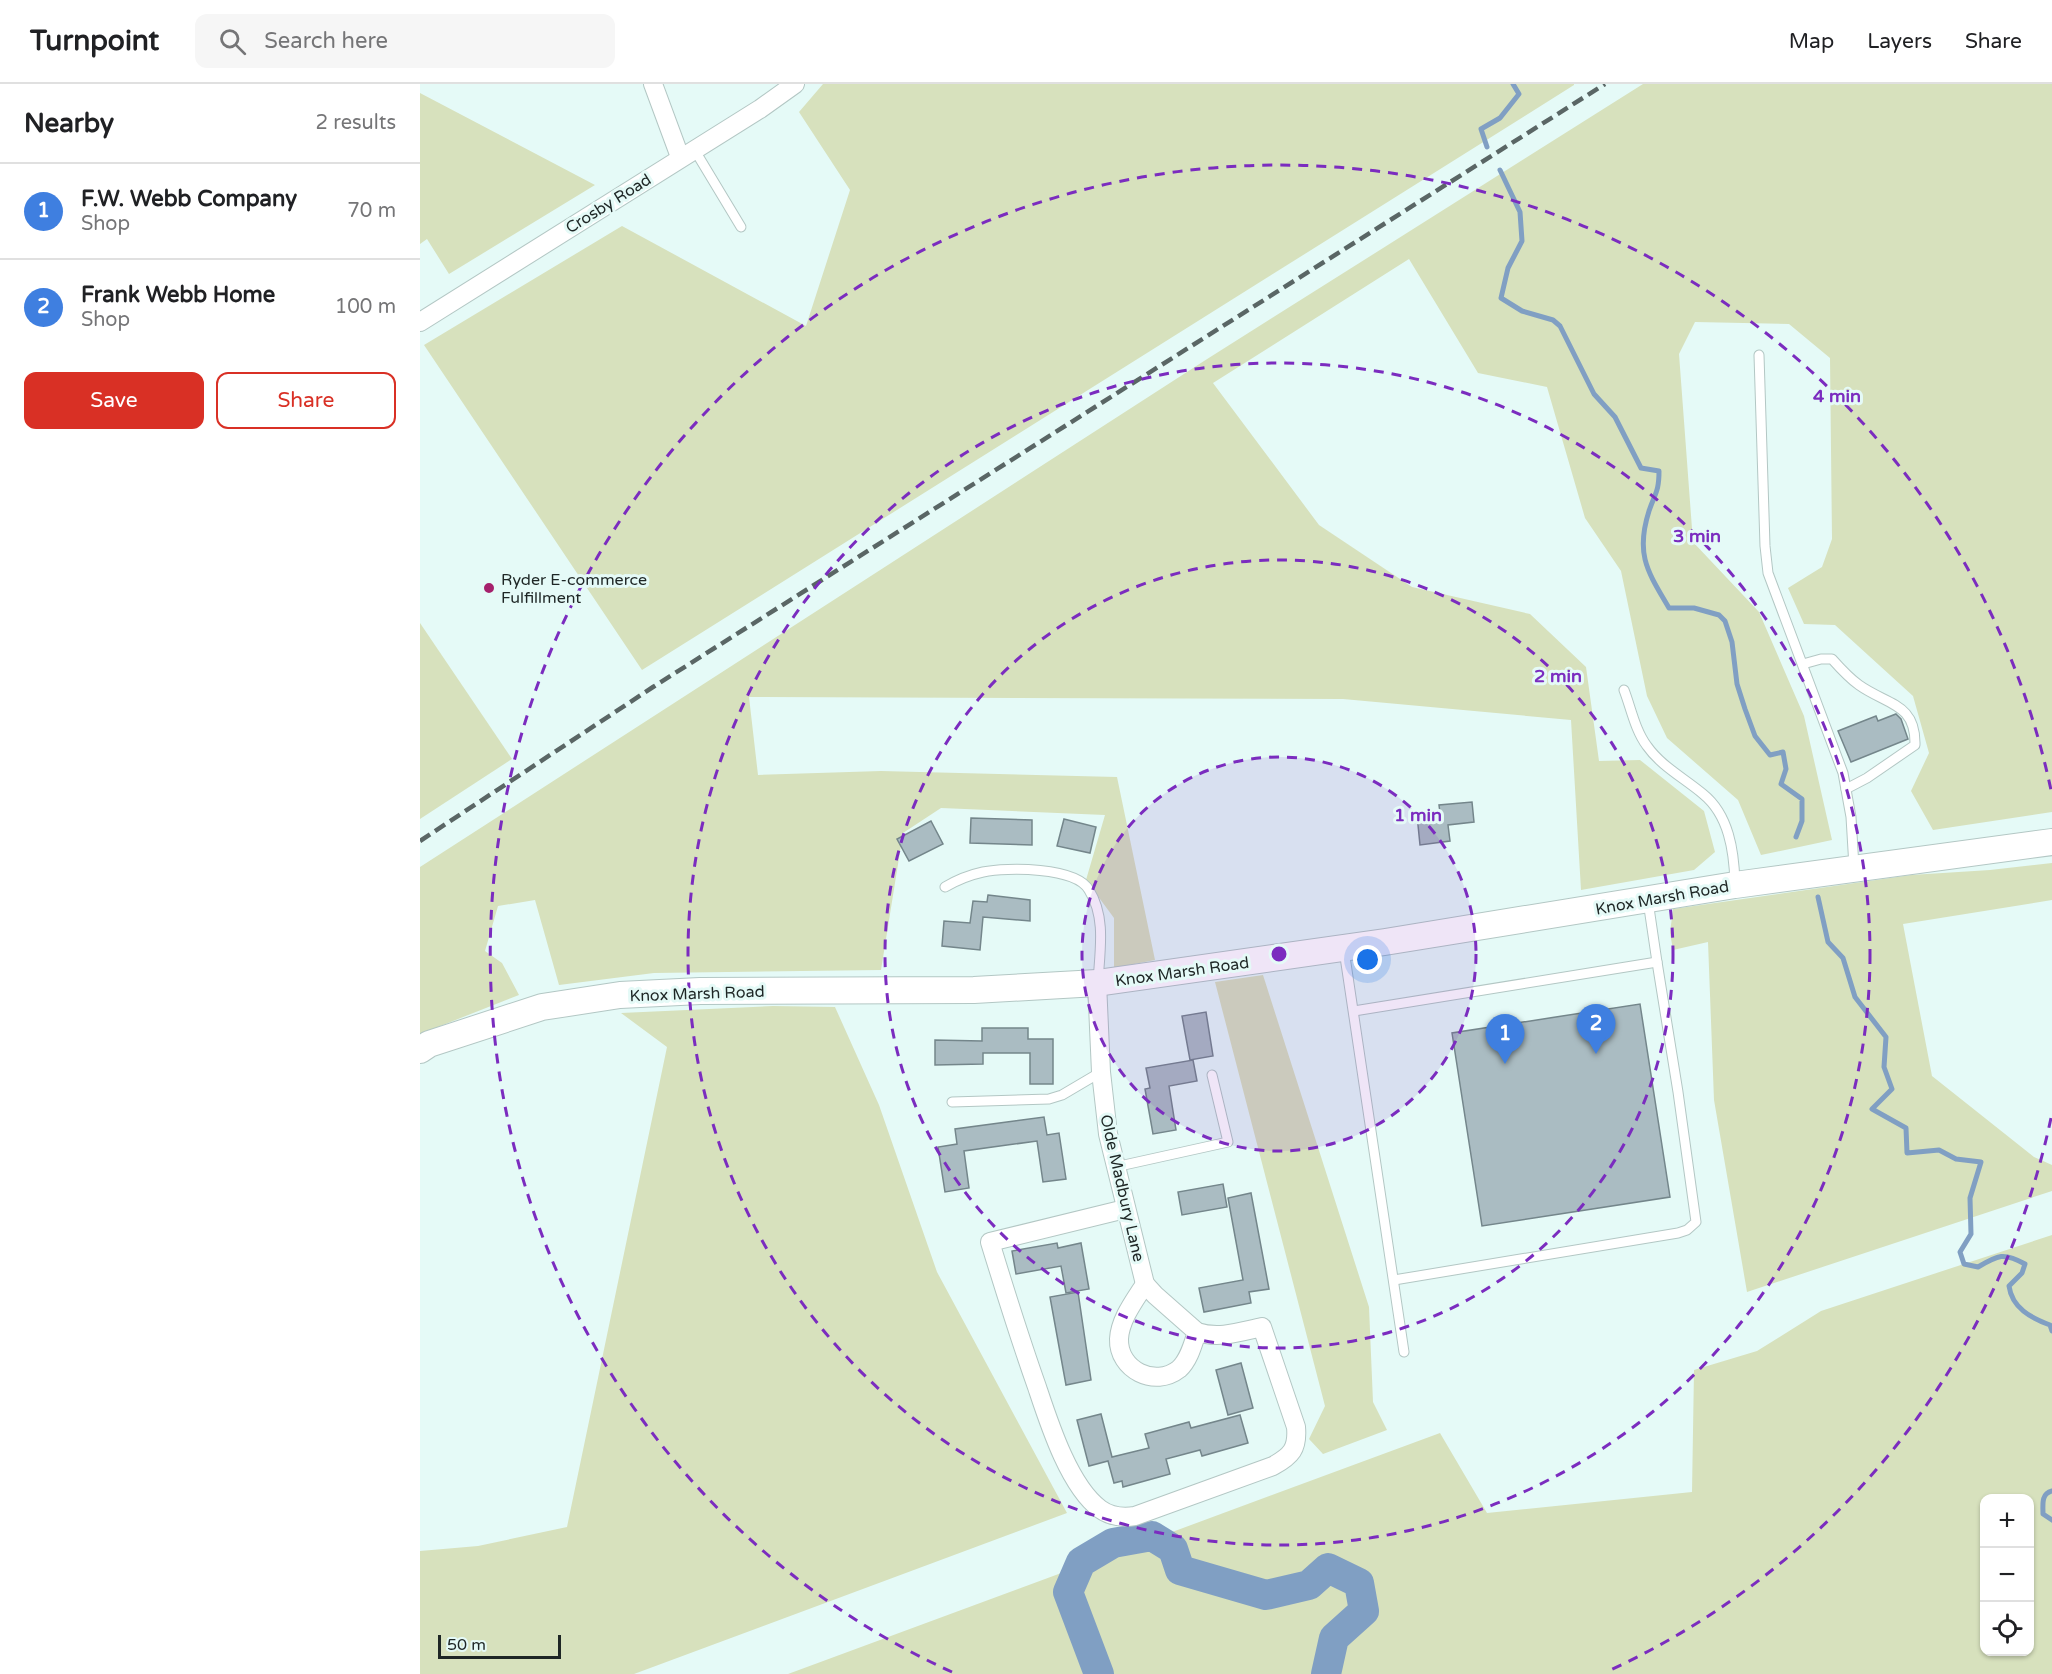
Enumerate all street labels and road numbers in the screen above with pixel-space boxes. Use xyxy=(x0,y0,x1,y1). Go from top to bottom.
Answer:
street label: Crosby Road xyxy=(562,170,655,238)
street label: Knox Marsh Road xyxy=(1594,876,1730,920)
street label: Knox Marsh Road xyxy=(1114,953,1250,991)
street label: Knox Marsh Road xyxy=(629,982,765,1006)
street label: Olde Madbury Lane xyxy=(1095,1113,1149,1264)

